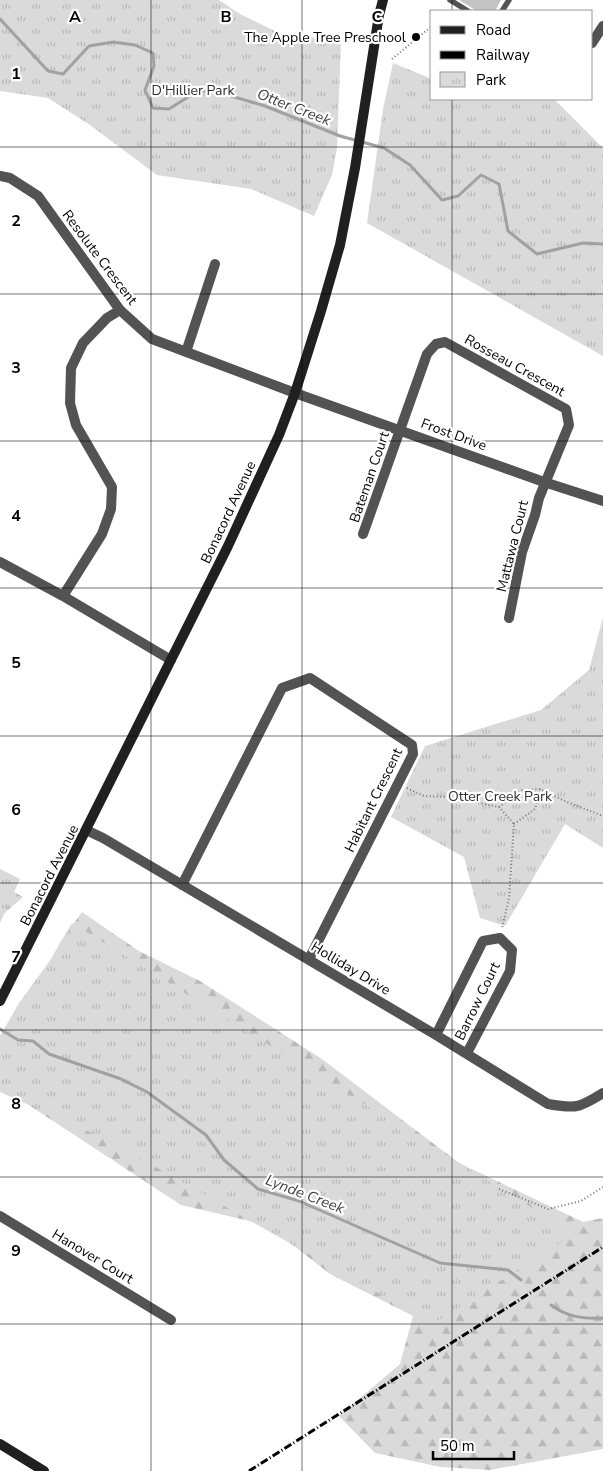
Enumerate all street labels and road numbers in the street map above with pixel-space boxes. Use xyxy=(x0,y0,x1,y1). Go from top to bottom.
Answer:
street label: Resolute Crescent xyxy=(58,206,142,309)
street label: Rosseau Crescent xyxy=(461,330,568,401)
street label: Frost Drive xyxy=(418,414,489,455)
street label: Bateman Court xyxy=(345,429,394,525)
street label: Bonacord Avenue xyxy=(196,458,261,567)
street label: Mattawa Court xyxy=(492,498,533,594)
street label: Habitant Crescent xyxy=(340,745,407,855)
street label: Bonacord Avenue xyxy=(16,821,83,929)
street label: Holliday Drive xyxy=(307,937,394,1000)
street label: Barrow Court xyxy=(450,959,505,1043)
street label: Hanover Court xyxy=(49,1225,137,1288)

